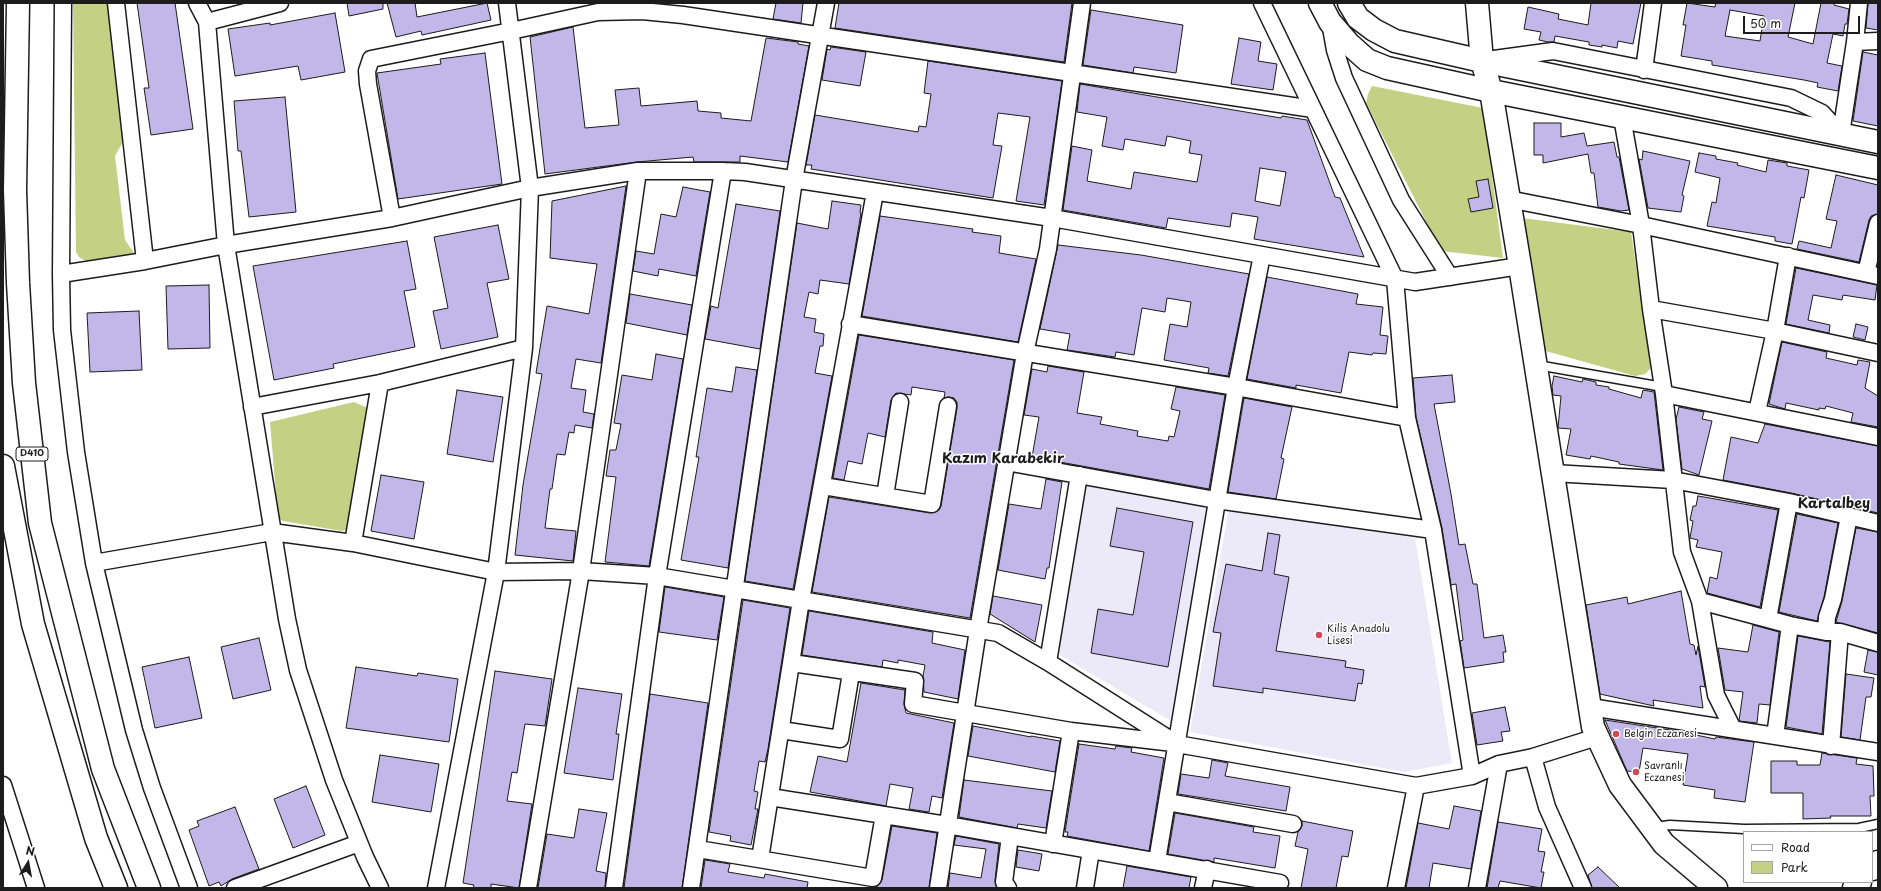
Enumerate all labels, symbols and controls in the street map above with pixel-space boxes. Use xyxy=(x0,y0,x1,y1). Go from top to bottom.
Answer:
scale bar xyxy=(1745,8,1862,34)
text: 50 m xyxy=(1750,14,1781,32)
road number: D410 xyxy=(16,447,48,461)
district label: Kazım Karabekir xyxy=(942,451,1064,467)
district label: Kartalbey xyxy=(1798,496,1870,512)
place label: Kilis Anadolu Lisesi xyxy=(1327,623,1390,646)
marker: Kilis Anadolu Lisesi xyxy=(1314,630,1324,640)
place label: Belgin Eczanesi xyxy=(1624,728,1697,740)
marker: Belgin Eczanesi xyxy=(1611,729,1621,739)
place label: Savranlı Eczanesi xyxy=(1644,760,1684,784)
marker: Savranlı Eczanesi xyxy=(1631,767,1641,777)
legend xyxy=(1743,831,1873,883)
text: Road xyxy=(1781,838,1810,856)
text: N xyxy=(24,842,36,860)
north arrow xyxy=(8,843,48,883)
text: Park xyxy=(1781,858,1808,876)

